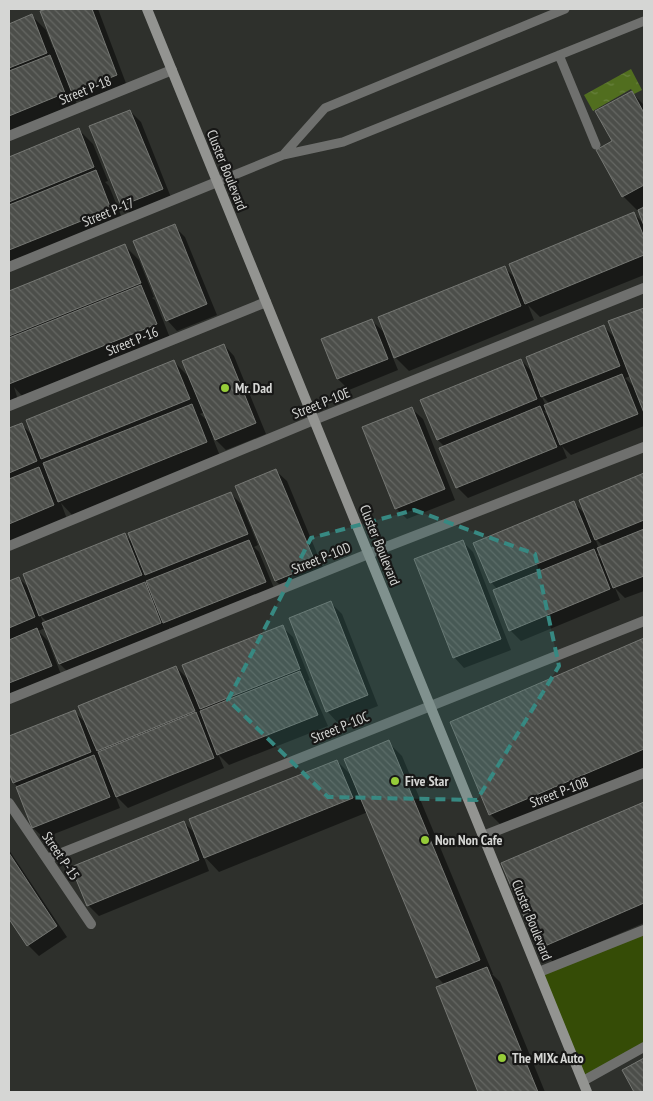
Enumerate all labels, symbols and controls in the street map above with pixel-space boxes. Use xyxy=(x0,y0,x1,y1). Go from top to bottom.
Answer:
street label: Street P-18 xyxy=(56,71,114,109)
street label: Cluster Boulevard xyxy=(203,127,251,213)
street label: Street P-17 xyxy=(79,193,137,231)
street label: Street P-16 xyxy=(103,322,161,360)
place label: Mr. Dad xyxy=(235,379,272,397)
marker: Mr. Dad xyxy=(219,382,231,394)
street label: Street P-10E xyxy=(289,383,353,423)
street label: Cluster Boulevard xyxy=(356,502,404,588)
street label: Street P-10D xyxy=(289,538,353,578)
street label: Street P-10C xyxy=(308,707,372,747)
place label: Five Star xyxy=(405,772,449,790)
street label: Street P-10B xyxy=(527,773,591,811)
marker: Five Star xyxy=(389,775,401,787)
street label: Street P-15 xyxy=(38,828,84,884)
place label: Non Non Cafe xyxy=(435,831,503,849)
marker: Non Non Cafe xyxy=(419,834,431,846)
street label: Cluster Boulevard xyxy=(508,877,556,963)
place label: The MIXc Auto xyxy=(512,1049,584,1067)
marker: The MIXc Auto xyxy=(496,1052,508,1064)

